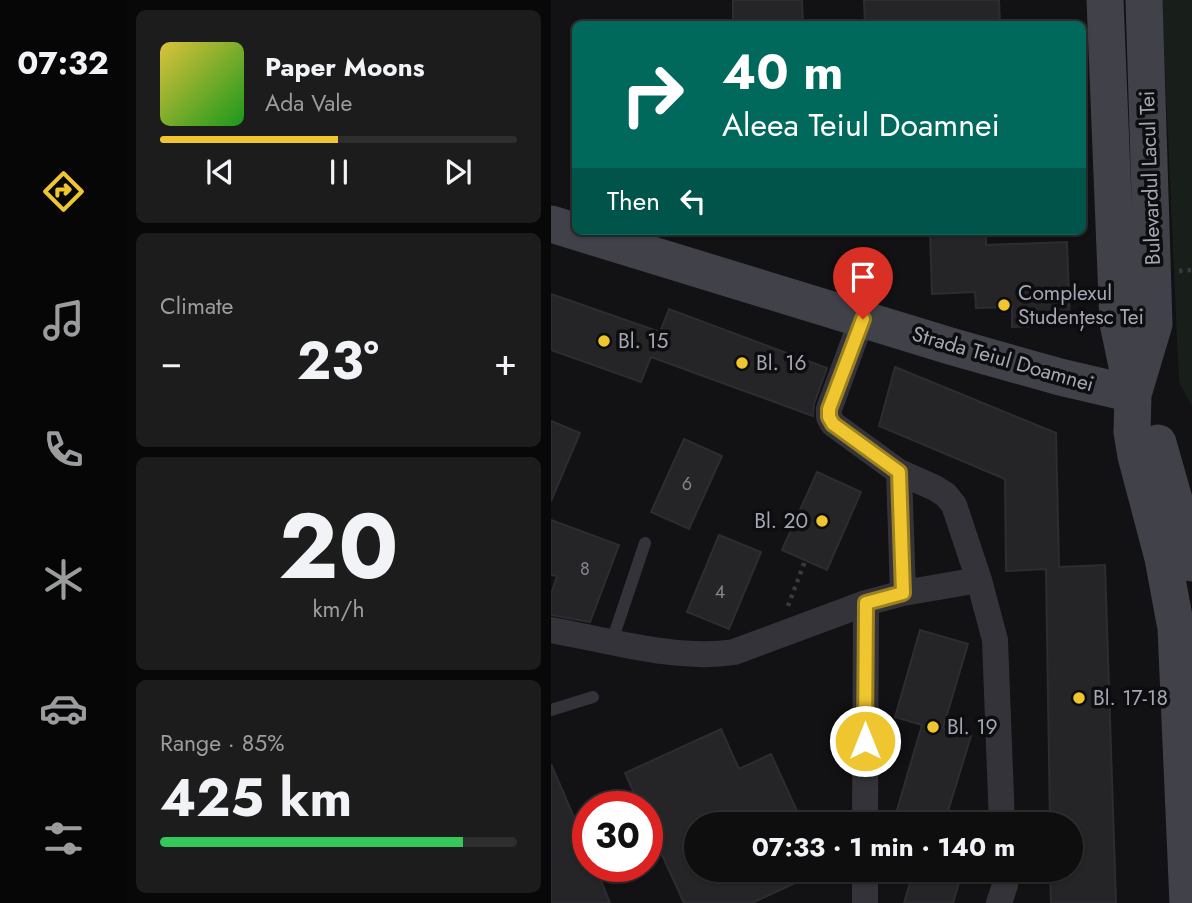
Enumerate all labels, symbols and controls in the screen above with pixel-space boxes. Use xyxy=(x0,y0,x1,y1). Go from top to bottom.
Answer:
text: 40 m xyxy=(722,37,844,107)
text: 07:32 xyxy=(17,40,109,86)
text: Paper Moons xyxy=(265,48,425,86)
icon: right xyxy=(607,49,698,140)
text: Ada Vale xyxy=(265,86,352,120)
street label: Bulevardul Lacul Tei xyxy=(1132,90,1168,266)
text: Aleea Teiul Doamnei xyxy=(722,102,1000,148)
icon: previous xyxy=(201,153,239,191)
icon: pause xyxy=(320,153,358,191)
icon: next xyxy=(439,153,477,191)
icon: directions xyxy=(39,167,88,216)
text: Then xyxy=(607,182,660,220)
icon: left xyxy=(674,182,712,220)
pin xyxy=(833,247,893,319)
icon: arrive xyxy=(844,258,882,296)
place label: Complexul Studențesc Tei xyxy=(1018,278,1144,332)
text: Climate xyxy=(160,289,233,323)
icon: music xyxy=(39,296,88,345)
marker: Complexul Studențesc Tei xyxy=(996,297,1012,313)
street label: Strada Teiul Doamnei xyxy=(909,319,1097,399)
text: 23° xyxy=(297,323,379,399)
place label: Bl. 15 xyxy=(618,326,668,356)
marker: Bl. 15 xyxy=(596,333,612,349)
text: − xyxy=(160,334,182,389)
text: + xyxy=(494,334,517,389)
place label: Bl. 16 xyxy=(756,348,807,378)
marker: Bl. 16 xyxy=(734,355,750,371)
icon: phone xyxy=(39,425,88,474)
house number: 6 xyxy=(682,471,692,497)
text: 20 xyxy=(279,481,398,612)
place label: Bl. 20 xyxy=(754,506,808,536)
marker: Bl. 20 xyxy=(814,513,830,529)
icon: climate xyxy=(39,555,88,604)
house number: 8 xyxy=(580,556,590,582)
house number: 4 xyxy=(715,579,725,605)
text: km/h xyxy=(313,592,364,626)
place label: Bl. 17-18 xyxy=(1093,683,1168,713)
icon: car xyxy=(39,684,88,733)
marker: Bl. 17-18 xyxy=(1071,690,1087,706)
position arrow xyxy=(828,704,902,778)
place label: Bl. 19 xyxy=(947,712,998,742)
marker: Bl. 19 xyxy=(925,719,941,735)
text: Range · 85% xyxy=(160,726,284,760)
text: 425 km xyxy=(160,760,352,836)
speed limit sign: 30 xyxy=(572,791,663,882)
icon: filters xyxy=(39,814,88,863)
text: 07:33 · 1 min · 140 m xyxy=(752,828,1015,866)

